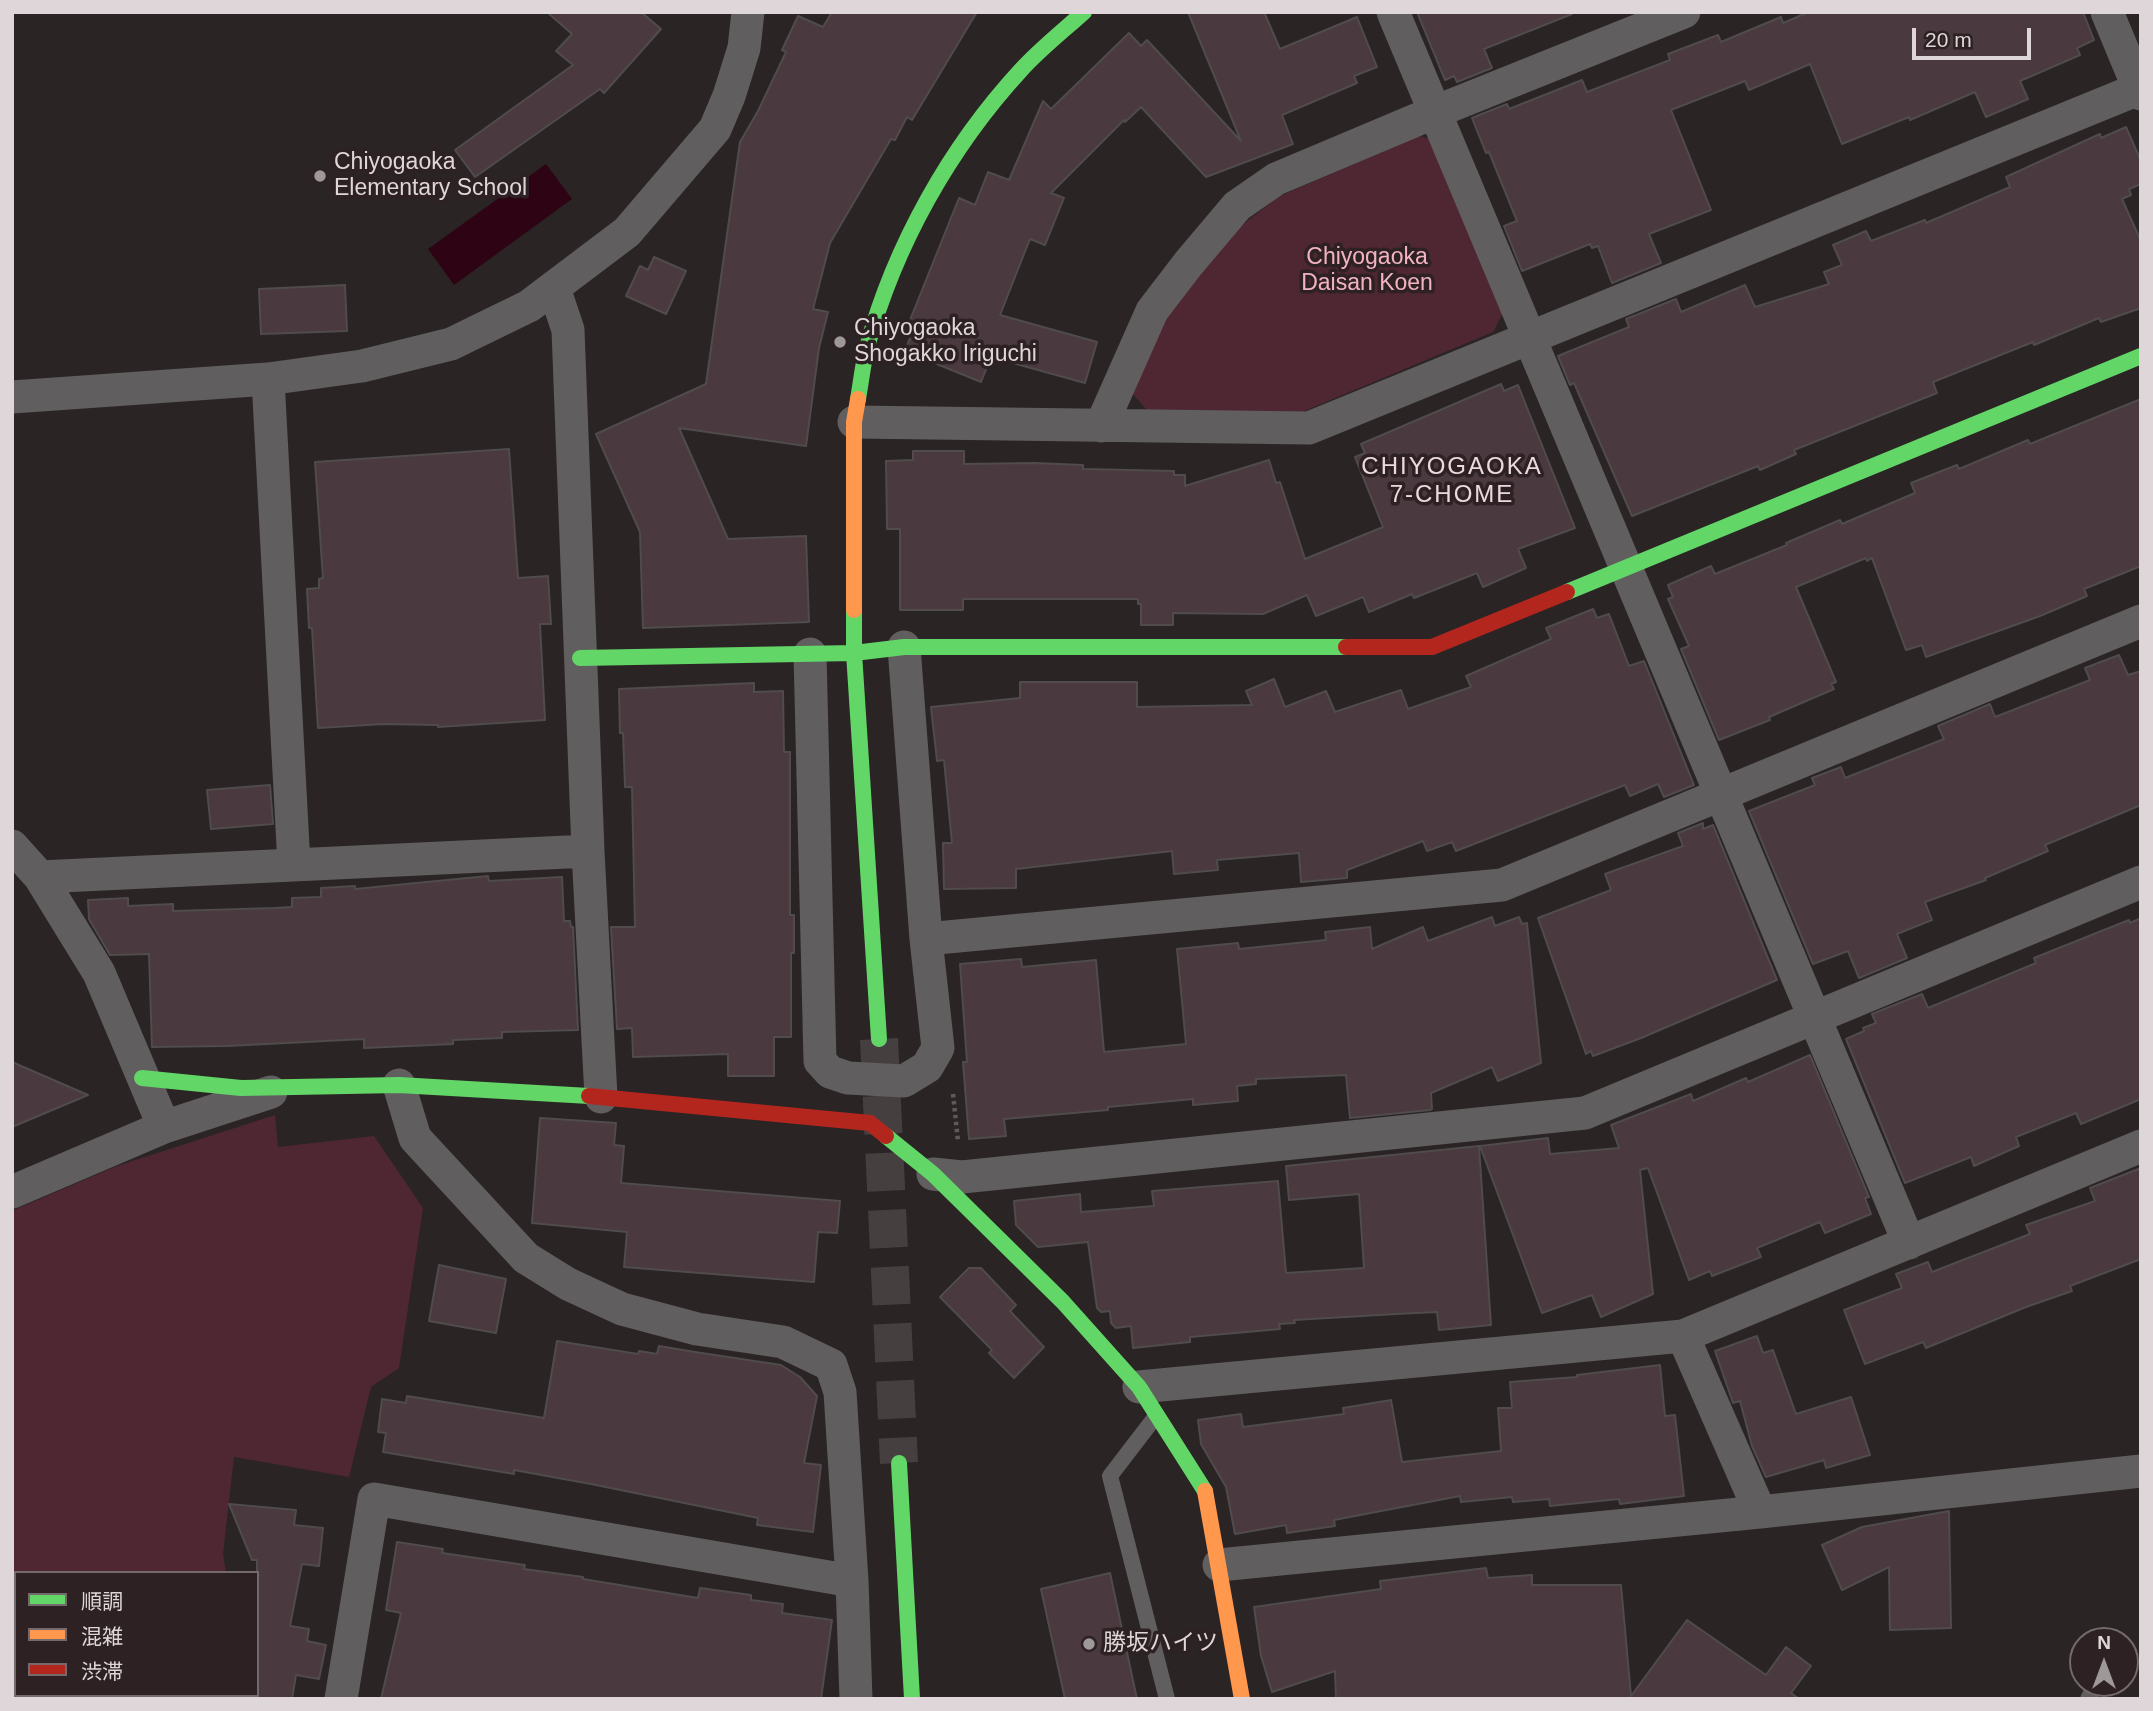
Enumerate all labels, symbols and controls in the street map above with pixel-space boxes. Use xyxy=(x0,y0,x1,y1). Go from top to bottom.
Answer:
scale bar xyxy=(1915,14,2034,58)
text: 20 m xyxy=(1925,28,1972,51)
place label: Chiyogaoka Elementary School xyxy=(334,149,527,203)
marker: Chiyogaoka Elementary School xyxy=(312,168,328,184)
park label: Chiyogaoka Daisan Koen xyxy=(1301,244,1433,298)
place label: Chiyogaoka Shogakko Iriguchi xyxy=(854,315,1037,369)
marker: Chiyogaoka Shogakko Iriguchi xyxy=(832,334,848,350)
district label: CHIYOGAOKA 7-CHOME xyxy=(1363,453,1541,509)
legend xyxy=(14,1571,259,1697)
text: 順調 xyxy=(81,1590,123,1613)
text: 混雑 xyxy=(81,1625,123,1648)
north arrow xyxy=(2069,1627,2139,1697)
place label: 勝坂ハイツ xyxy=(1103,1630,1218,1658)
text: N xyxy=(2097,1632,2111,1653)
marker: 勝坂ハイツ xyxy=(1081,1636,1097,1652)
text: 渋滞 xyxy=(81,1660,123,1683)

